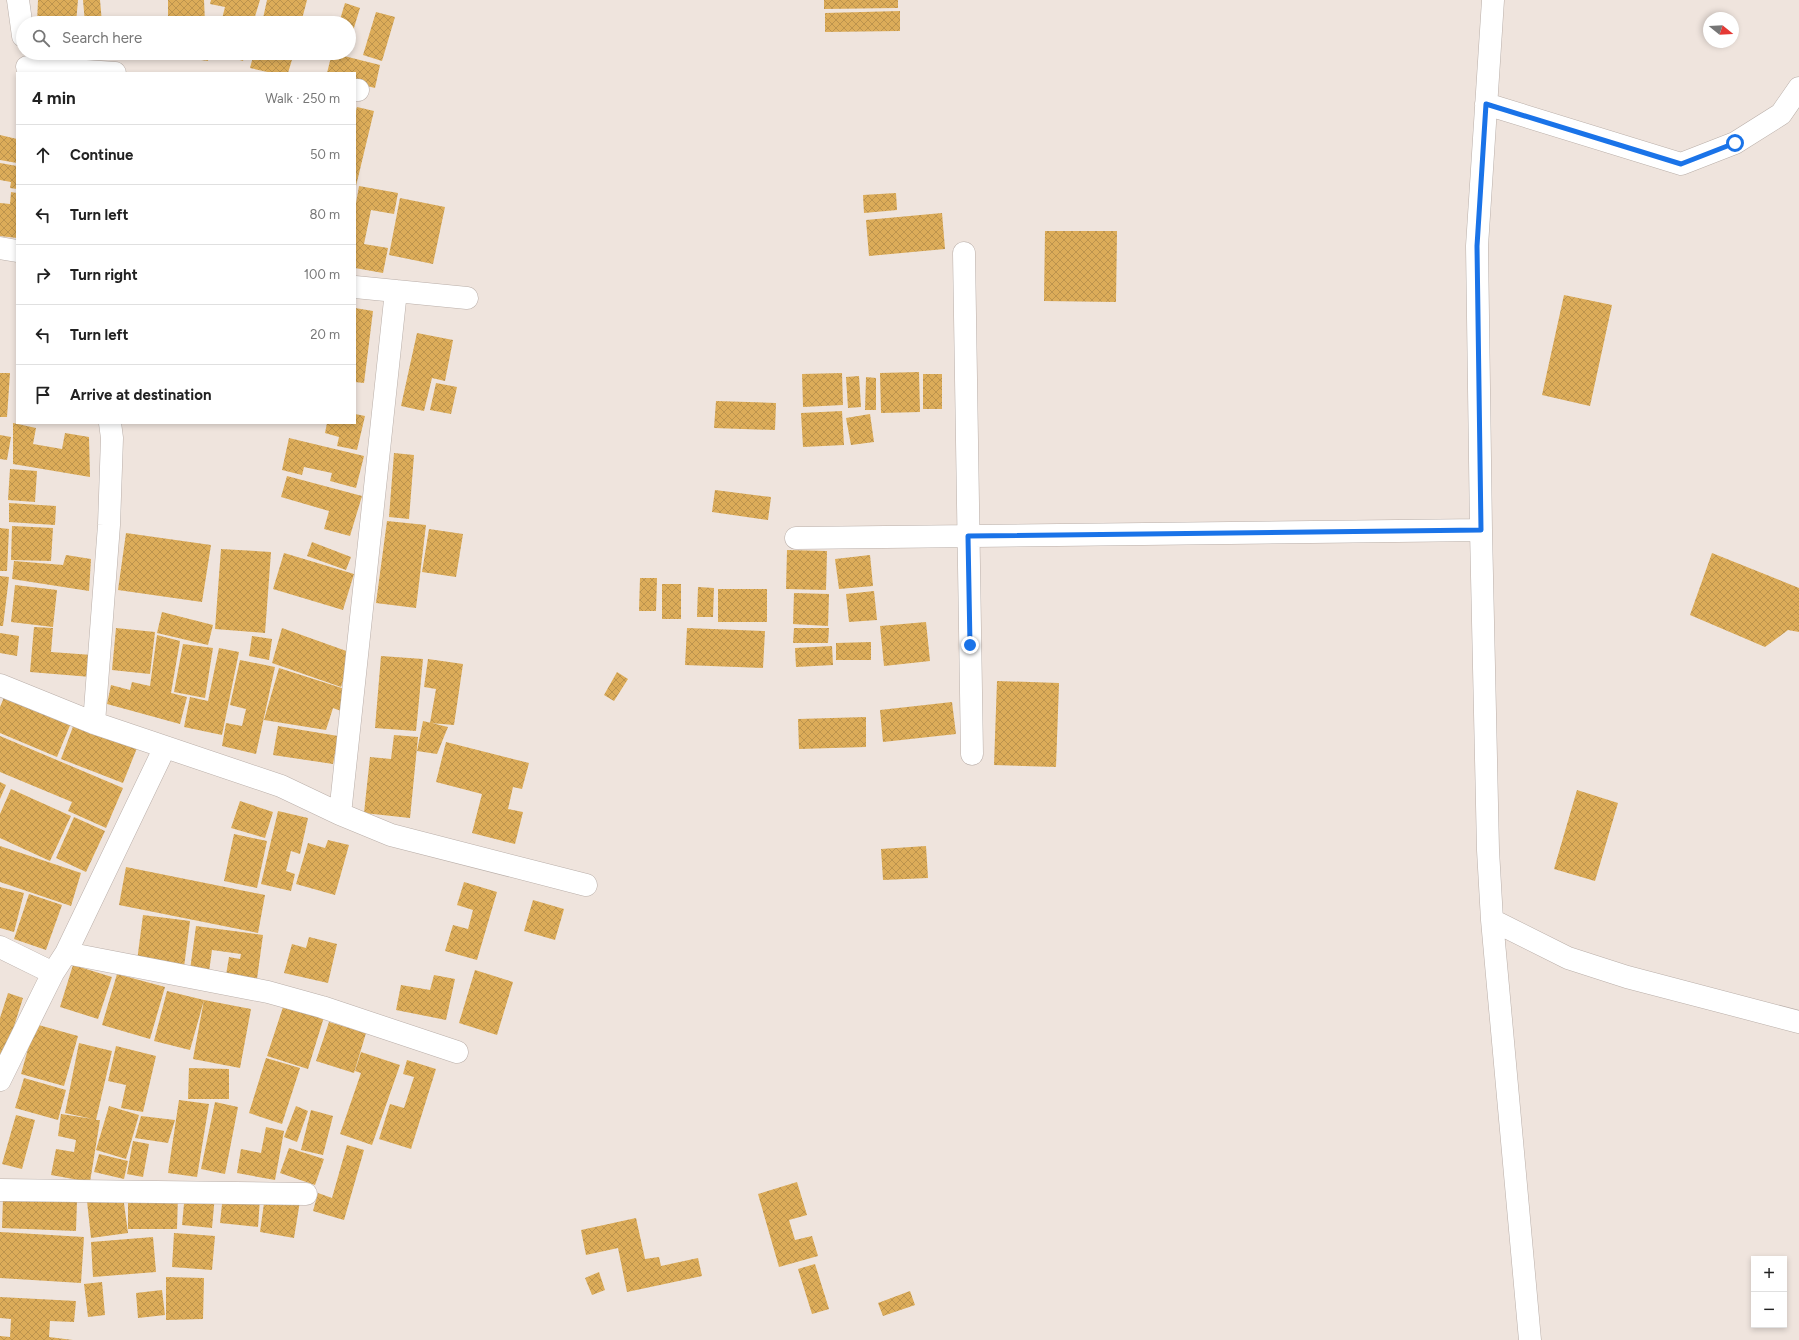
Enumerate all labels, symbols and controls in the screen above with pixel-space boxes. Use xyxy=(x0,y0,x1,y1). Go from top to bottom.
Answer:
north arrow xyxy=(1703,12,1739,48)
search box xyxy=(16,16,356,60)
icon: search xyxy=(30,27,52,49)
text: Search here xyxy=(62,29,142,47)
text: 4 min xyxy=(32,88,76,108)
text: Walk · 250 m xyxy=(265,91,340,106)
route start xyxy=(1726,134,1744,152)
icon: ahead xyxy=(32,144,54,166)
text: Continue xyxy=(70,146,133,164)
text: 50 m xyxy=(310,147,340,162)
icon: left xyxy=(32,204,54,226)
text: Turn left xyxy=(70,206,128,224)
text: 80 m xyxy=(309,207,340,222)
icon: right xyxy=(32,264,54,286)
text: Turn right xyxy=(70,266,138,284)
text: 100 m xyxy=(304,267,340,282)
icon: left xyxy=(32,324,54,346)
text: Turn left xyxy=(70,326,128,344)
text: 20 m xyxy=(310,327,340,342)
icon: arrive xyxy=(32,384,54,406)
text: Arrive at destination xyxy=(70,386,211,404)
route end xyxy=(961,636,979,654)
map controls xyxy=(1751,1256,1787,1328)
button: + xyxy=(1751,1256,1787,1292)
button: − xyxy=(1751,1292,1787,1328)

